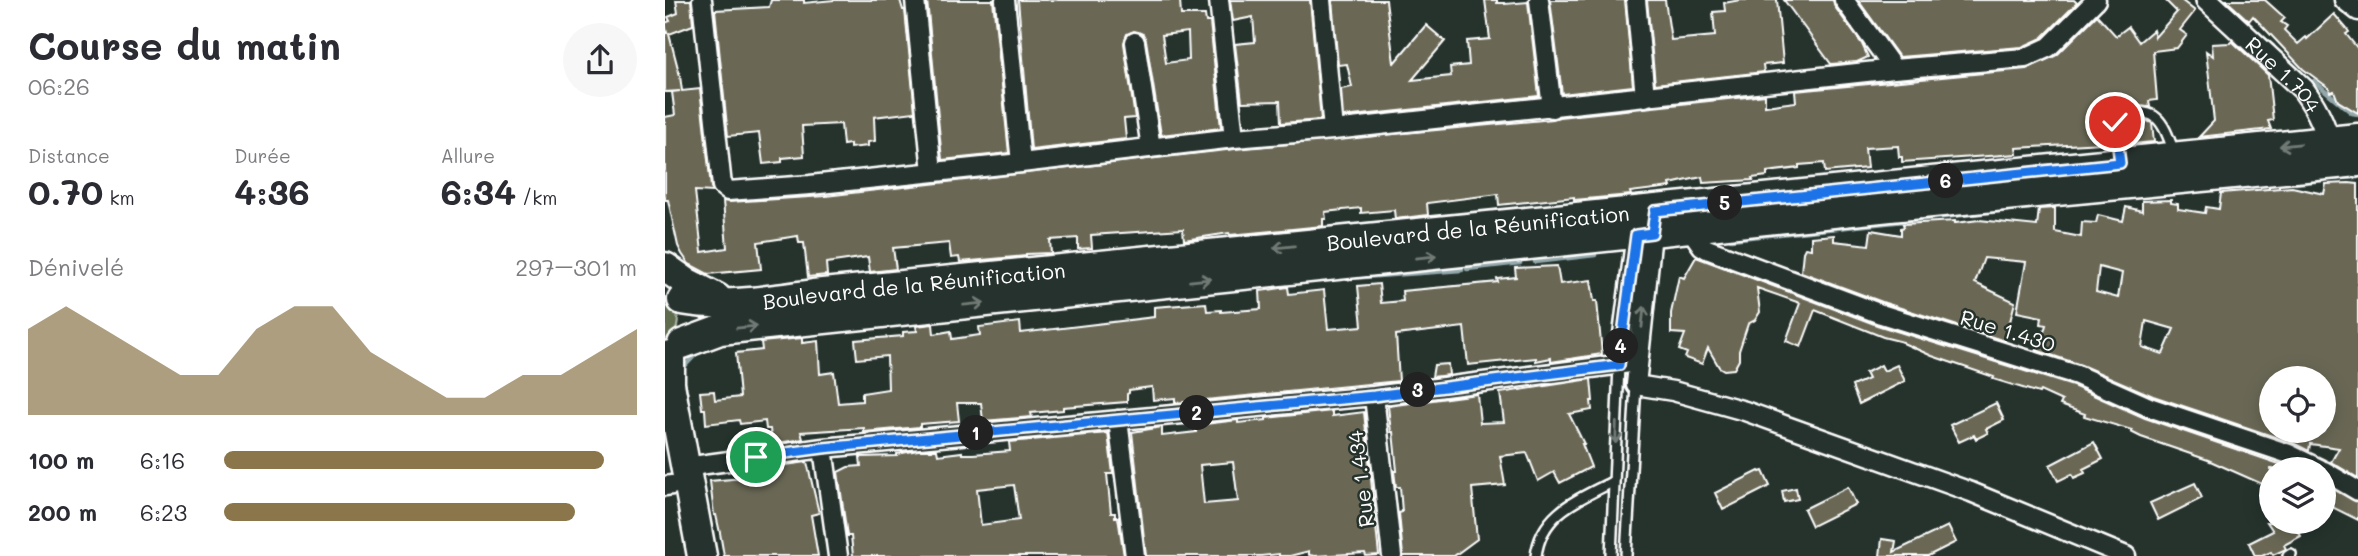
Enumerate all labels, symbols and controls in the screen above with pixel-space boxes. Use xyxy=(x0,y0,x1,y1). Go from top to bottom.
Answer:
text: Course du matin xyxy=(28,20,341,70)
button: share xyxy=(563,23,637,97)
street label: Rue 1.704 xyxy=(2241,30,2328,117)
text: 06:26 xyxy=(28,71,90,101)
pin xyxy=(2085,92,2145,152)
icon: check xyxy=(2096,103,2134,141)
one-way arrow xyxy=(2279,139,2302,152)
text: Distance xyxy=(28,143,110,168)
text: Durée xyxy=(234,143,291,168)
text: Allure xyxy=(441,143,495,168)
pin: 6 xyxy=(1929,164,1963,198)
text: 0.70 xyxy=(28,168,103,214)
text: 4:36 xyxy=(234,168,310,214)
text: 6:34 xyxy=(441,168,516,214)
text: 6 xyxy=(1940,168,1951,193)
text: km xyxy=(103,185,135,210)
text: /km xyxy=(516,185,557,210)
pin: 5 xyxy=(1707,186,1743,220)
text: 5 xyxy=(1719,190,1730,215)
street label: Boulevard de la Réunification xyxy=(1325,198,1631,256)
one-way arrow xyxy=(1273,241,1296,254)
one-way arrow xyxy=(1414,250,1437,263)
text: Dénivelé xyxy=(28,252,124,282)
text: 297–301 m xyxy=(515,252,637,282)
street label: Boulevard de la Réunification xyxy=(761,255,1066,314)
one-way arrow xyxy=(1188,274,1211,287)
one-way arrow xyxy=(962,297,984,310)
street label: Rue 1.430 xyxy=(1957,303,2059,357)
one-way arrow xyxy=(1637,306,1650,329)
one-way arrow xyxy=(736,321,758,334)
pin: 4 xyxy=(1604,328,1639,364)
text: 4 xyxy=(1614,333,1627,358)
map controls xyxy=(2259,366,2336,534)
button: locate xyxy=(2259,366,2336,443)
pin: 3 xyxy=(1401,372,1435,408)
text: 3 xyxy=(1412,377,1423,402)
pin: 2 xyxy=(1179,396,1215,430)
text: 2 xyxy=(1191,400,1202,425)
pin: 1 xyxy=(959,416,993,450)
text: 1 xyxy=(971,420,980,445)
one-way arrow xyxy=(1610,422,1623,445)
pin xyxy=(726,427,786,487)
street label: Rue 1.434 xyxy=(1341,428,1379,529)
icon: arrive xyxy=(737,438,775,476)
text: 100 m xyxy=(28,445,94,475)
text: 6:16 xyxy=(140,445,185,475)
button: layers xyxy=(2259,457,2336,534)
text: 200 m xyxy=(28,497,97,527)
text: 6:23 xyxy=(140,497,187,527)

